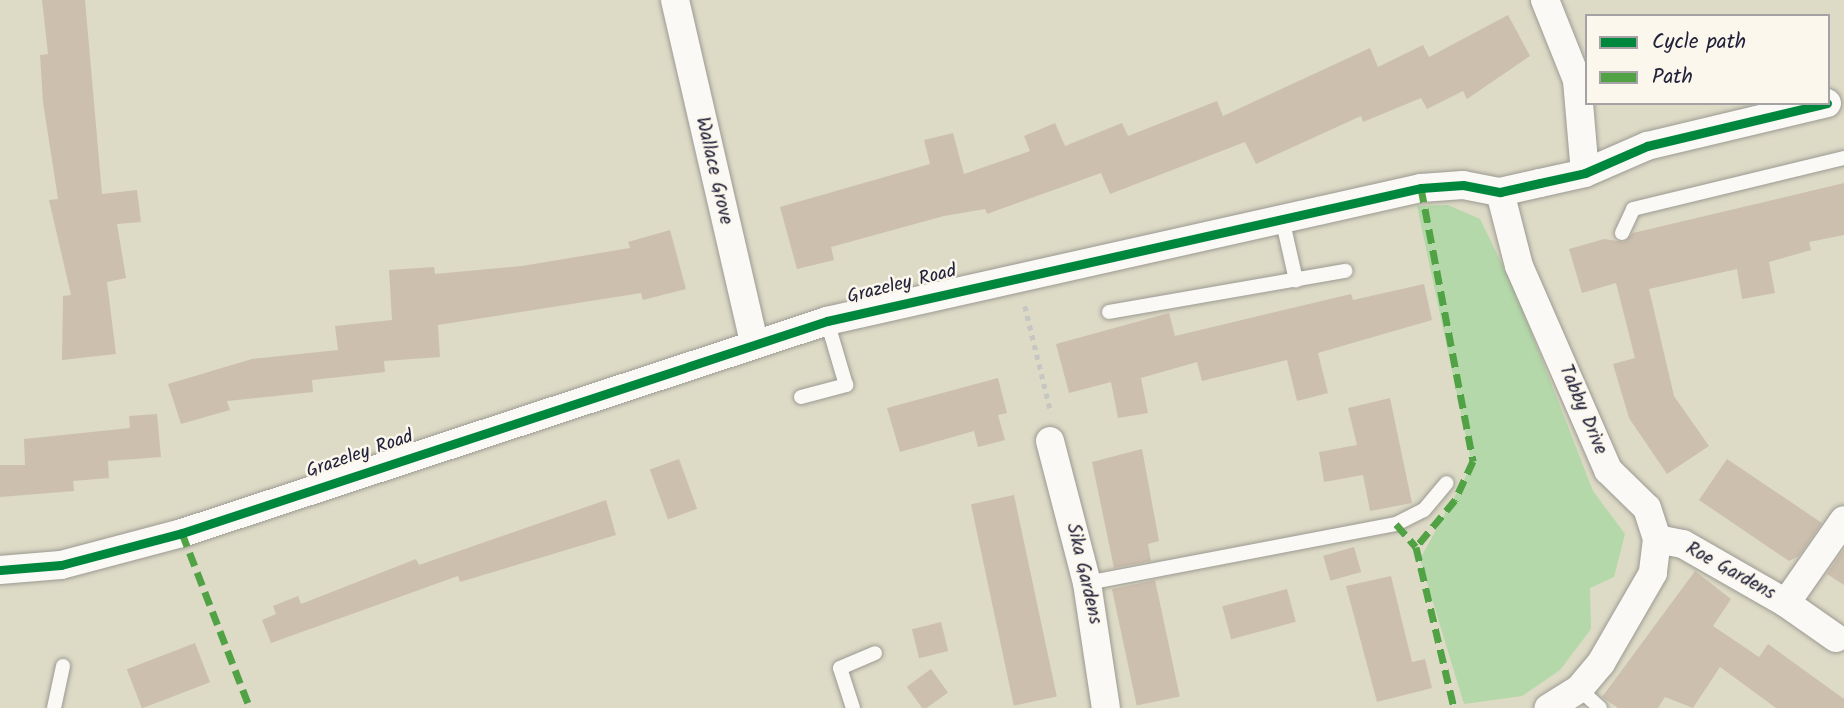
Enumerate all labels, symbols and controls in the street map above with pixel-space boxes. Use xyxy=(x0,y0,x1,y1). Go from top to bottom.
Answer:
legend xyxy=(1585,14,1830,105)
text: Cycle path xyxy=(1652,26,1746,59)
text: Path xyxy=(1652,61,1693,94)
street label: Wallace Grove xyxy=(690,115,736,227)
street label: Grazeley Road xyxy=(845,260,959,310)
street label: Tabby Drive xyxy=(1553,362,1611,458)
street label: Grazeley Road xyxy=(304,426,416,484)
street label: Sika Gardens xyxy=(1060,521,1106,627)
street label: Roe Gardens xyxy=(1681,538,1779,606)

